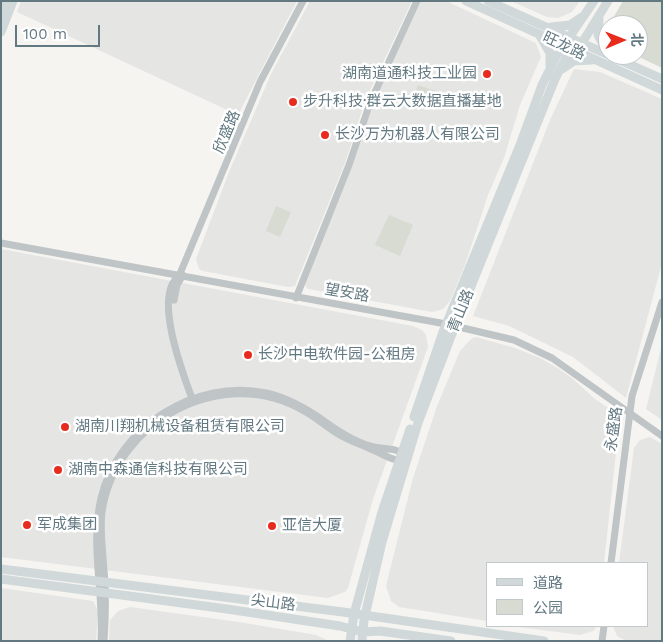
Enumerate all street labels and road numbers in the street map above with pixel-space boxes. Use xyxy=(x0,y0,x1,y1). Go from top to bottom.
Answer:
street label: 旺龙路 xyxy=(540,28,588,64)
street label: 欣盛路 xyxy=(210,108,244,156)
street label: 望安路 xyxy=(323,280,371,306)
street label: 青山路 xyxy=(444,287,478,335)
street label: 永盛路 xyxy=(602,405,626,453)
street label: 尖山路 xyxy=(250,591,296,615)

